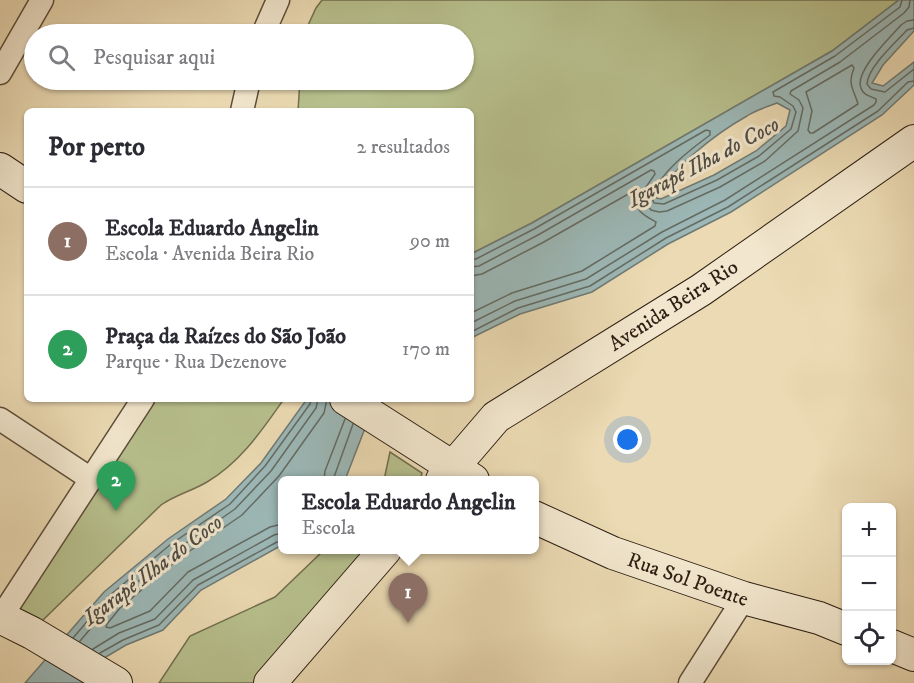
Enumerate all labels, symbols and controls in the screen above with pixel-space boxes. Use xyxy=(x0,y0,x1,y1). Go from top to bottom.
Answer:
search box xyxy=(24,24,474,90)
icon: search xyxy=(45,41,78,74)
text: Pesquisar aqui xyxy=(93,44,215,71)
water label: Igarapé Ilha do Coco xyxy=(622,111,784,215)
text: Por perto xyxy=(48,131,145,164)
text: 2 resultados xyxy=(357,135,450,160)
text: Escola Eduardo Angelin xyxy=(105,215,319,242)
text: 1 xyxy=(64,229,71,254)
text: 90 m xyxy=(410,229,450,254)
text: Escola · Avenida Beira Rio xyxy=(105,242,314,267)
street label: Avenida Beira Rio xyxy=(604,254,743,357)
text: Praça da Raízes do São João xyxy=(105,323,346,350)
text: 2 xyxy=(63,337,72,362)
text: 170 m xyxy=(402,337,450,362)
text: Parque · Rua Dezenove xyxy=(105,350,287,375)
your location xyxy=(613,425,642,454)
pin: 2 xyxy=(96,462,136,511)
popup xyxy=(278,476,539,554)
text: Escola Eduardo Angelin xyxy=(302,489,515,516)
map controls xyxy=(842,503,896,665)
button: + xyxy=(842,503,896,557)
water label: Igarapé Ilha do Coco xyxy=(76,509,228,633)
text: Escola xyxy=(302,516,355,541)
street label: Rua Sol Poente xyxy=(624,547,752,613)
button: − xyxy=(842,557,896,611)
pin: 1 xyxy=(388,574,428,623)
button: locate xyxy=(842,611,896,665)

